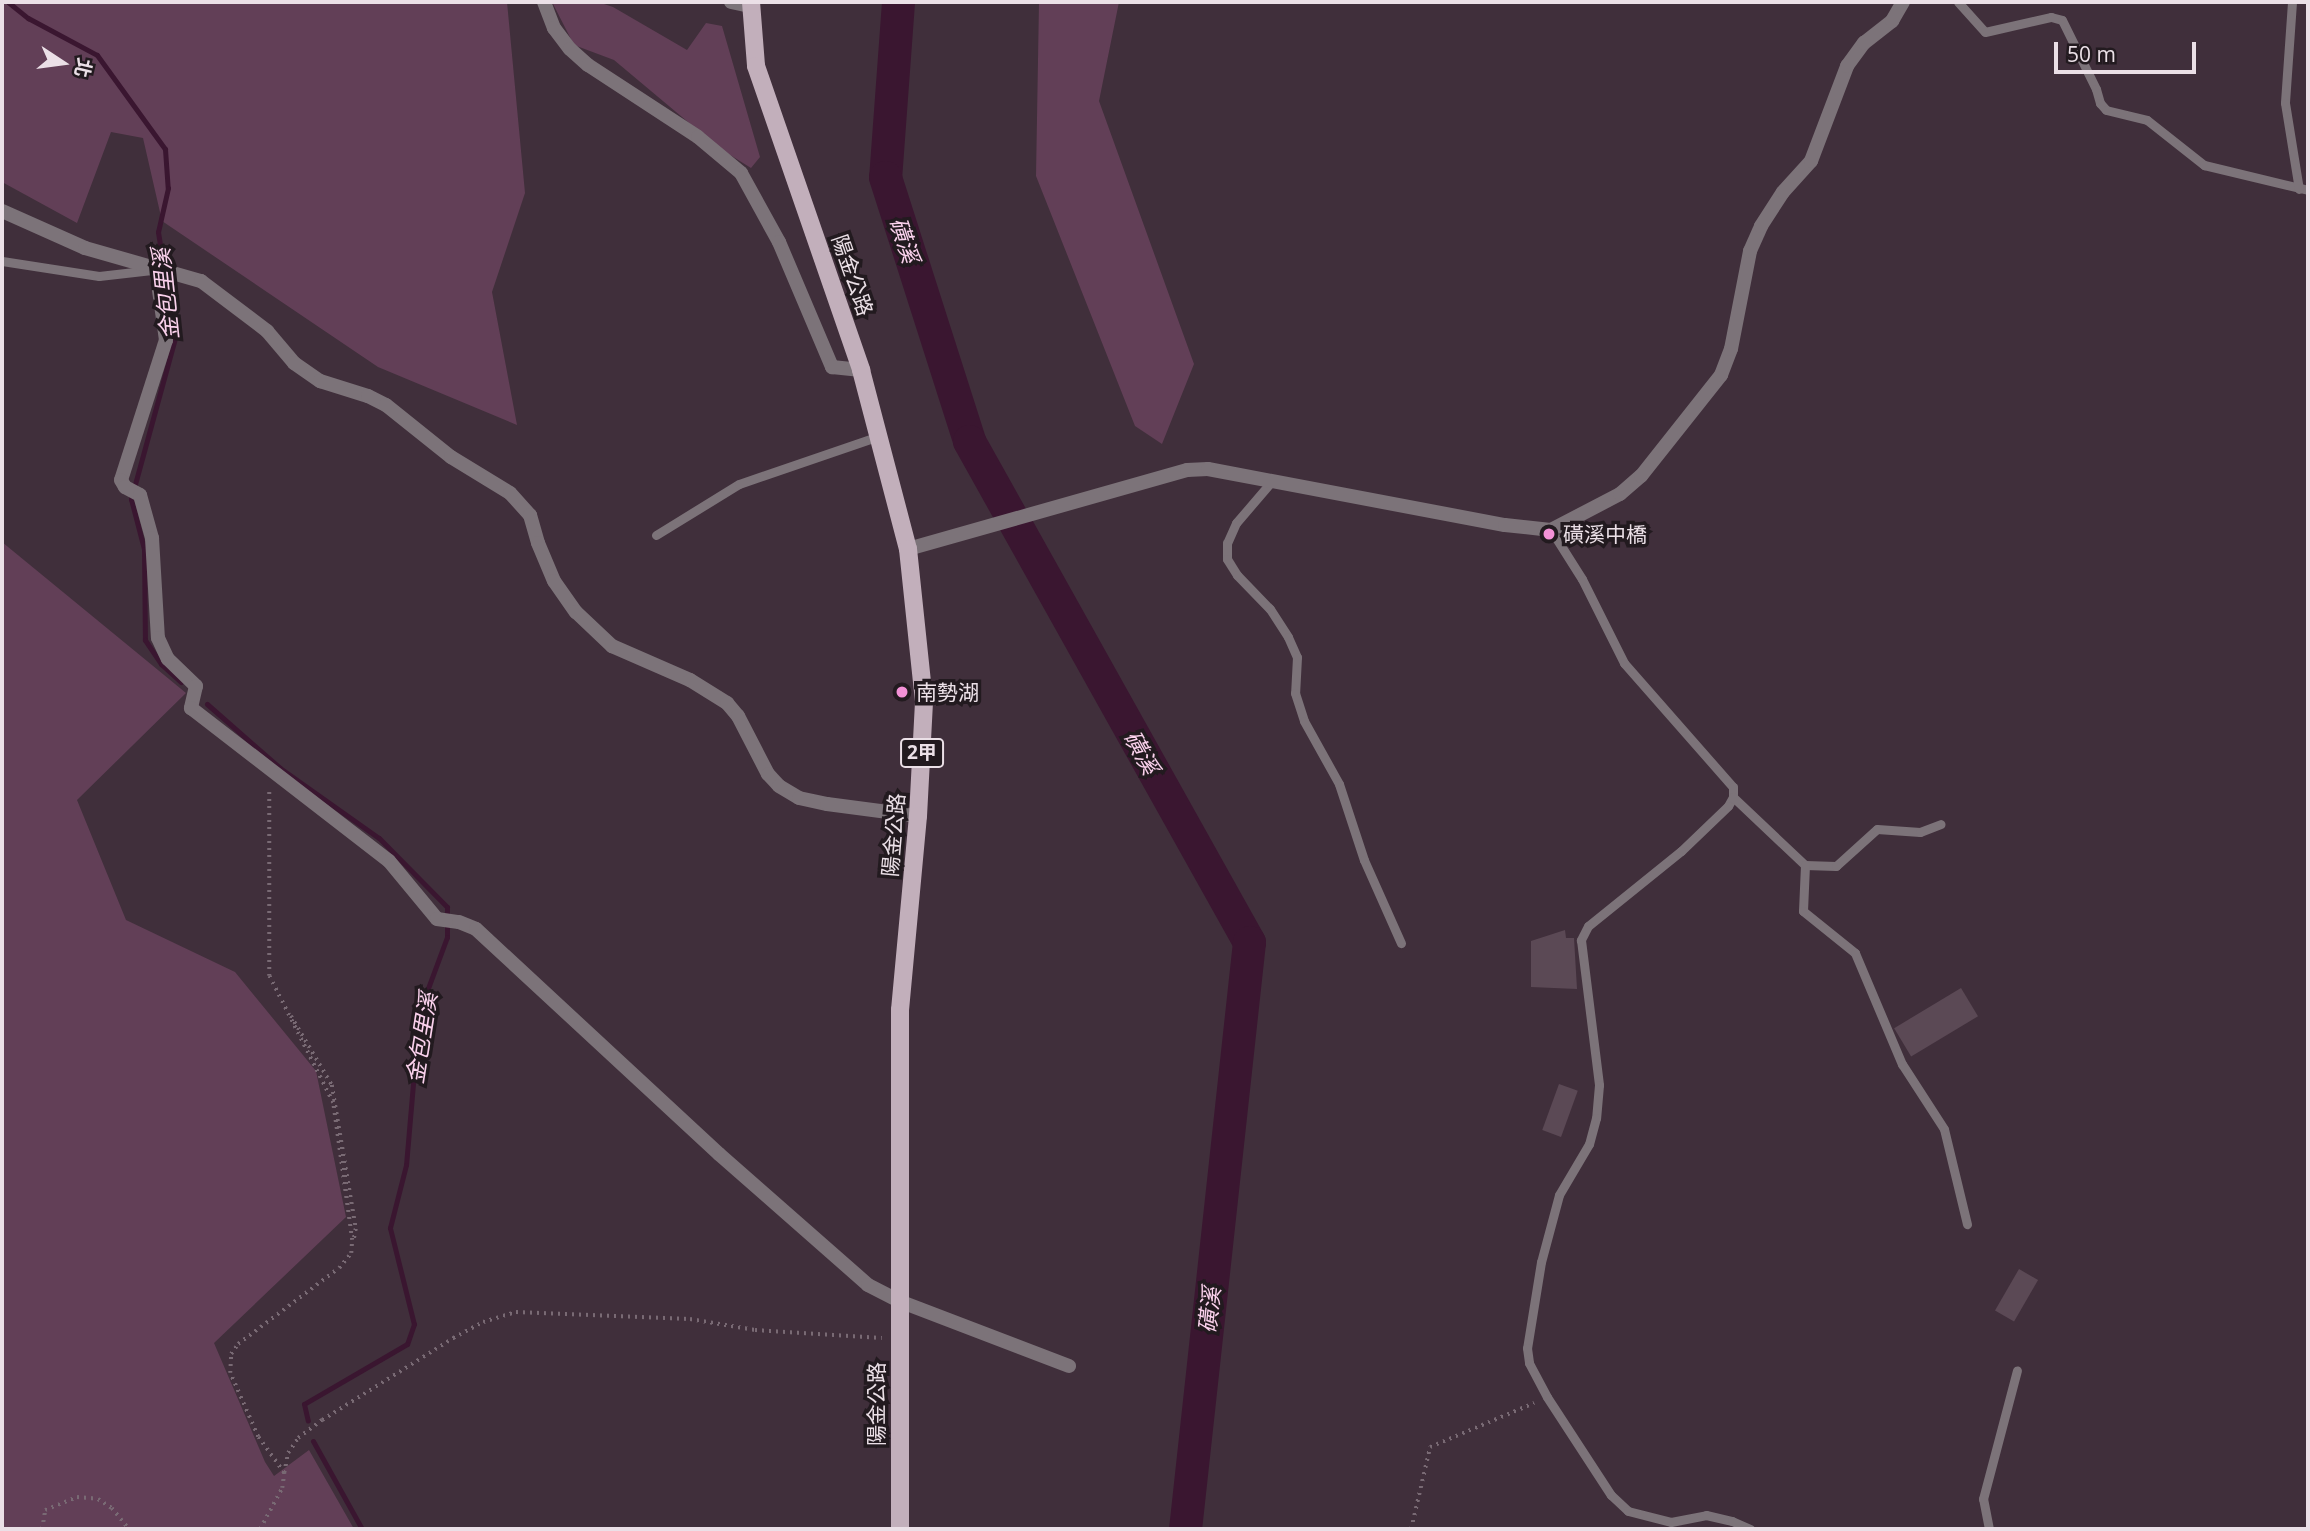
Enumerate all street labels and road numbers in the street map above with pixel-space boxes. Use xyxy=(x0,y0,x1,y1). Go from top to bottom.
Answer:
street label: 陽金公路 xyxy=(827,231,879,319)
road number: 2甲 xyxy=(899,738,945,768)
street label: 陽金公路 xyxy=(877,792,909,878)
street label: 陽金公路 xyxy=(863,1362,889,1446)

